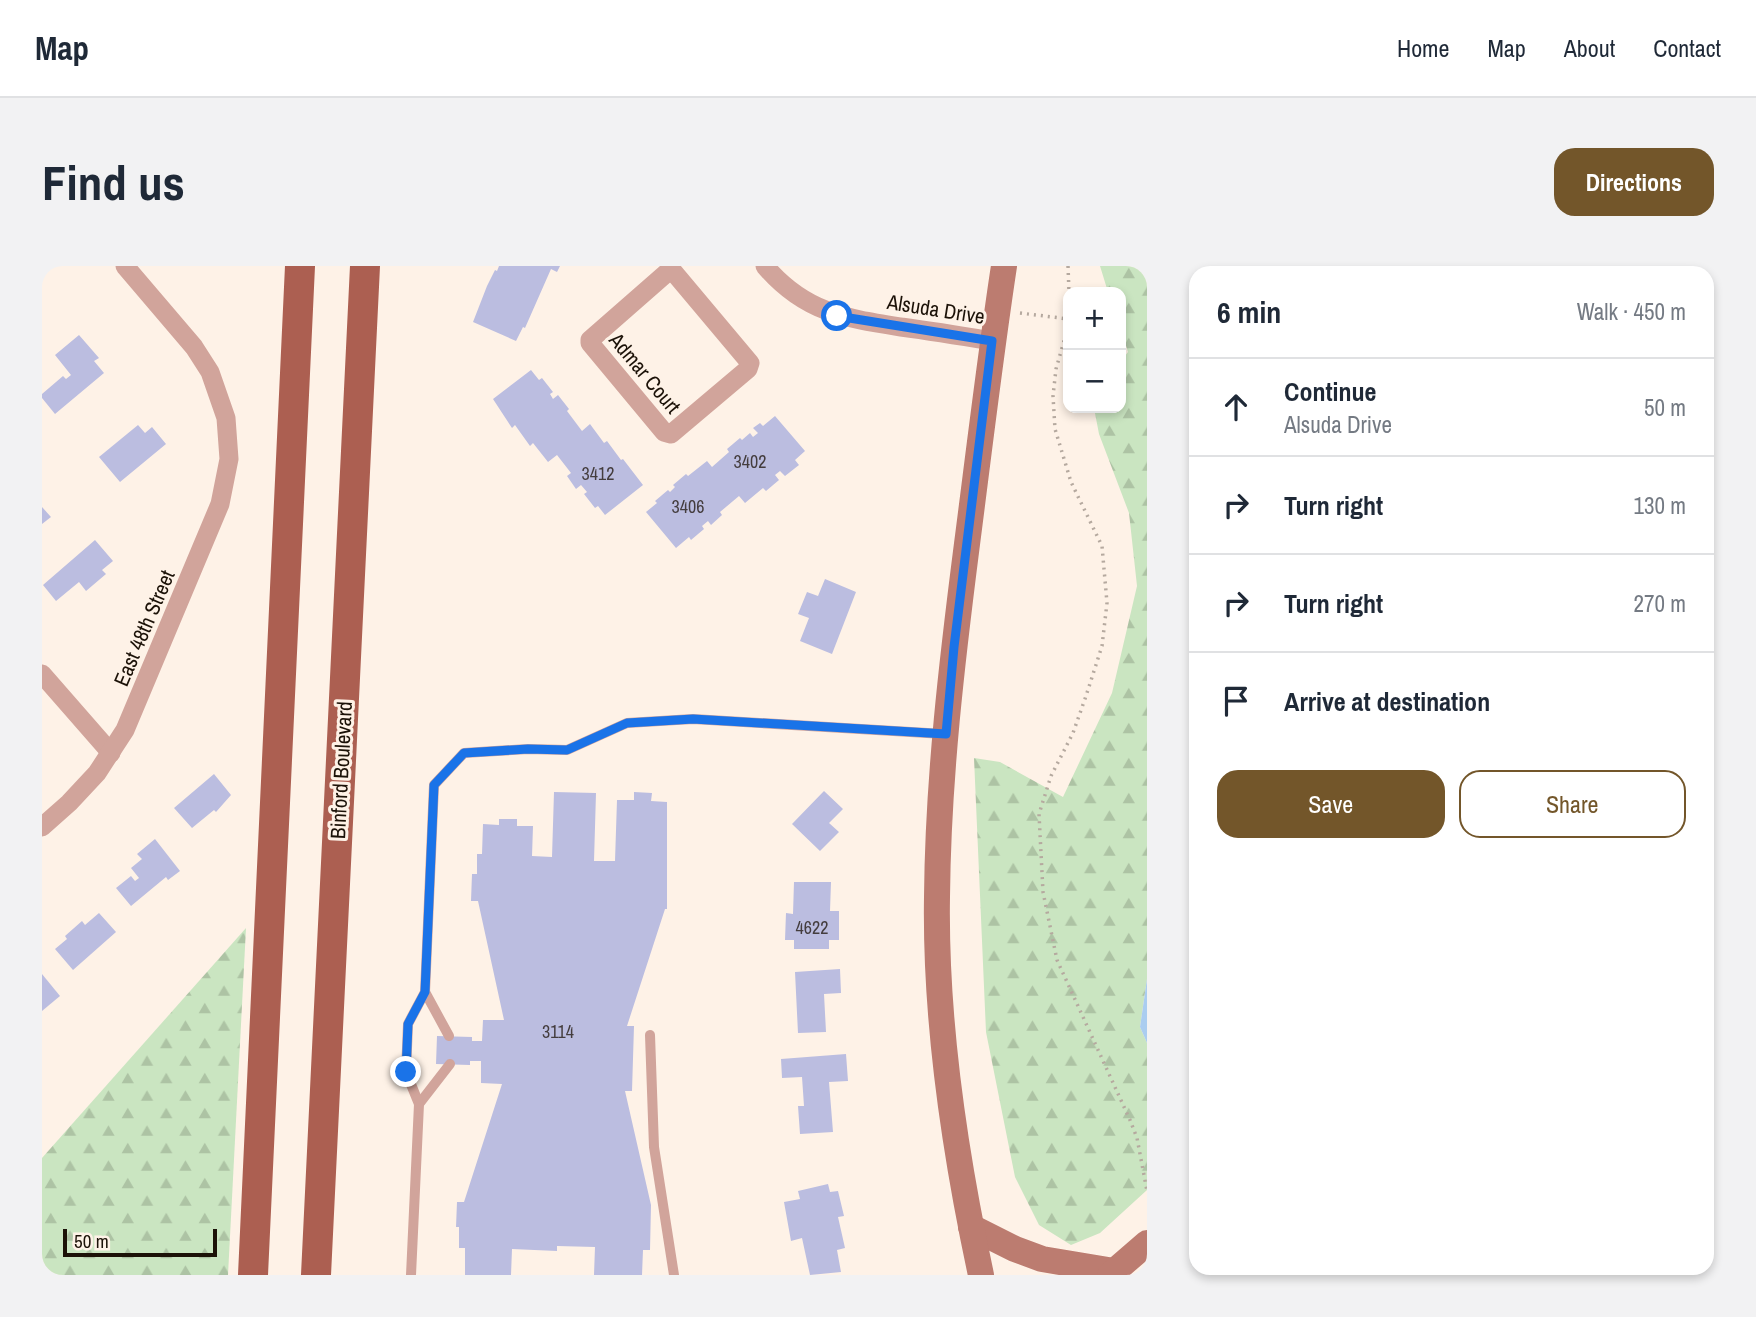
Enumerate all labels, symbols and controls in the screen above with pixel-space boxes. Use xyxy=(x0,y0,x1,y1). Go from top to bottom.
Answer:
text: Map xyxy=(35,26,89,70)
text: Home xyxy=(1397,32,1449,64)
text: Map xyxy=(1487,32,1526,64)
text: About xyxy=(1564,32,1615,64)
text: Contact xyxy=(1653,32,1721,64)
button: Directions xyxy=(1554,148,1714,216)
text: Find us xyxy=(42,149,185,215)
street label: Alsuda Drive xyxy=(884,287,987,331)
map controls xyxy=(1063,287,1126,413)
button: + xyxy=(1063,287,1126,350)
text: 6 min xyxy=(1217,292,1281,332)
text: Walk · 450 m xyxy=(1577,296,1686,327)
route start xyxy=(821,300,852,331)
street label: Admar Court xyxy=(602,326,688,420)
button: − xyxy=(1063,350,1126,413)
text: Continue xyxy=(1284,374,1376,409)
icon: ahead xyxy=(1217,388,1255,426)
text: 50 m xyxy=(1644,392,1686,423)
text: Alsuda Drive xyxy=(1284,409,1392,440)
house number: 3402 xyxy=(734,449,766,474)
house number: 3412 xyxy=(582,461,614,486)
icon: right xyxy=(1217,486,1255,524)
text: Turn right xyxy=(1284,488,1383,523)
text: 130 m xyxy=(1634,490,1686,521)
house number: 3406 xyxy=(672,494,704,519)
street label: East 48th Street xyxy=(107,565,182,691)
icon: right xyxy=(1217,584,1255,622)
text: Turn right xyxy=(1284,586,1383,621)
text: 270 m xyxy=(1634,588,1686,619)
icon: arrive xyxy=(1217,682,1255,720)
text: Arrive at destination xyxy=(1284,684,1490,719)
street label: Binford Boulevard xyxy=(323,700,359,840)
button: Save xyxy=(1217,770,1445,838)
button: Share xyxy=(1459,770,1686,838)
house number: 4622 xyxy=(796,915,828,940)
house number: 3114 xyxy=(542,1019,574,1044)
route end xyxy=(390,1056,421,1087)
scale bar xyxy=(63,1226,217,1258)
text: 50 m xyxy=(74,1228,109,1254)

